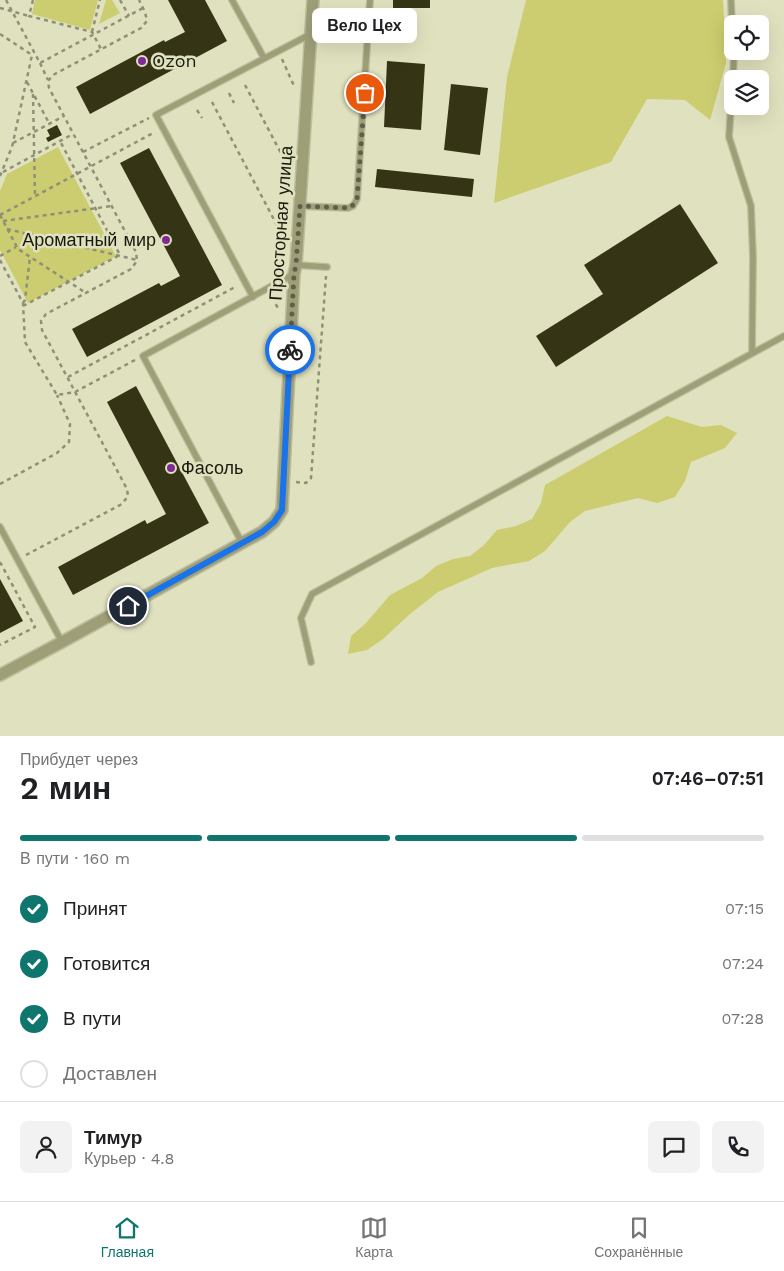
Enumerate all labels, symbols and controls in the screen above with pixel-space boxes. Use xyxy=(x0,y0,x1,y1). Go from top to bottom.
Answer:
callout: Вело Цех xyxy=(312,8,418,43)
map controls xyxy=(724,15,769,115)
button: locate xyxy=(724,15,769,60)
text: Вело Цех xyxy=(327,16,402,35)
place label: Ozon xyxy=(152,50,197,71)
marker: Ozon xyxy=(136,55,148,67)
button: layers xyxy=(724,70,769,115)
pin xyxy=(344,72,386,114)
icon: bag xyxy=(351,79,379,107)
street label: Просторная улица xyxy=(265,144,296,301)
place label: Ароматный мир xyxy=(22,229,156,250)
marker: Ароматный мир xyxy=(160,234,172,246)
courier xyxy=(265,325,315,375)
icon: bike xyxy=(276,336,304,364)
place label: Фасоль xyxy=(181,457,243,478)
marker: Фасоль xyxy=(165,462,177,474)
pin xyxy=(107,585,149,627)
icon: home xyxy=(114,592,142,620)
text: Прибудет через xyxy=(20,750,138,769)
text: 07:46–07:51 xyxy=(652,767,764,790)
text: 2 мин xyxy=(20,769,111,807)
text: В пути · 160 m xyxy=(20,849,130,868)
icon: check xyxy=(20,895,48,923)
text: Принят xyxy=(63,897,127,920)
text: 07:15 xyxy=(725,899,764,918)
icon: check xyxy=(20,950,48,978)
text: Готовится xyxy=(63,952,150,975)
text: 07:24 xyxy=(722,954,764,973)
icon: check xyxy=(20,1005,48,1033)
text: В пути xyxy=(63,1007,121,1030)
text: 07:28 xyxy=(721,1009,764,1028)
text: Доставлен xyxy=(63,1062,157,1085)
button: person xyxy=(20,1121,72,1173)
button: chat xyxy=(648,1121,700,1173)
button: phone xyxy=(712,1121,764,1173)
text: Тимур xyxy=(84,1126,142,1149)
text: Курьер · 4.8 xyxy=(84,1149,174,1168)
tab: Главная xyxy=(101,1214,154,1260)
tab: Карта xyxy=(355,1214,393,1260)
tab: Сохранённые xyxy=(594,1214,683,1260)

